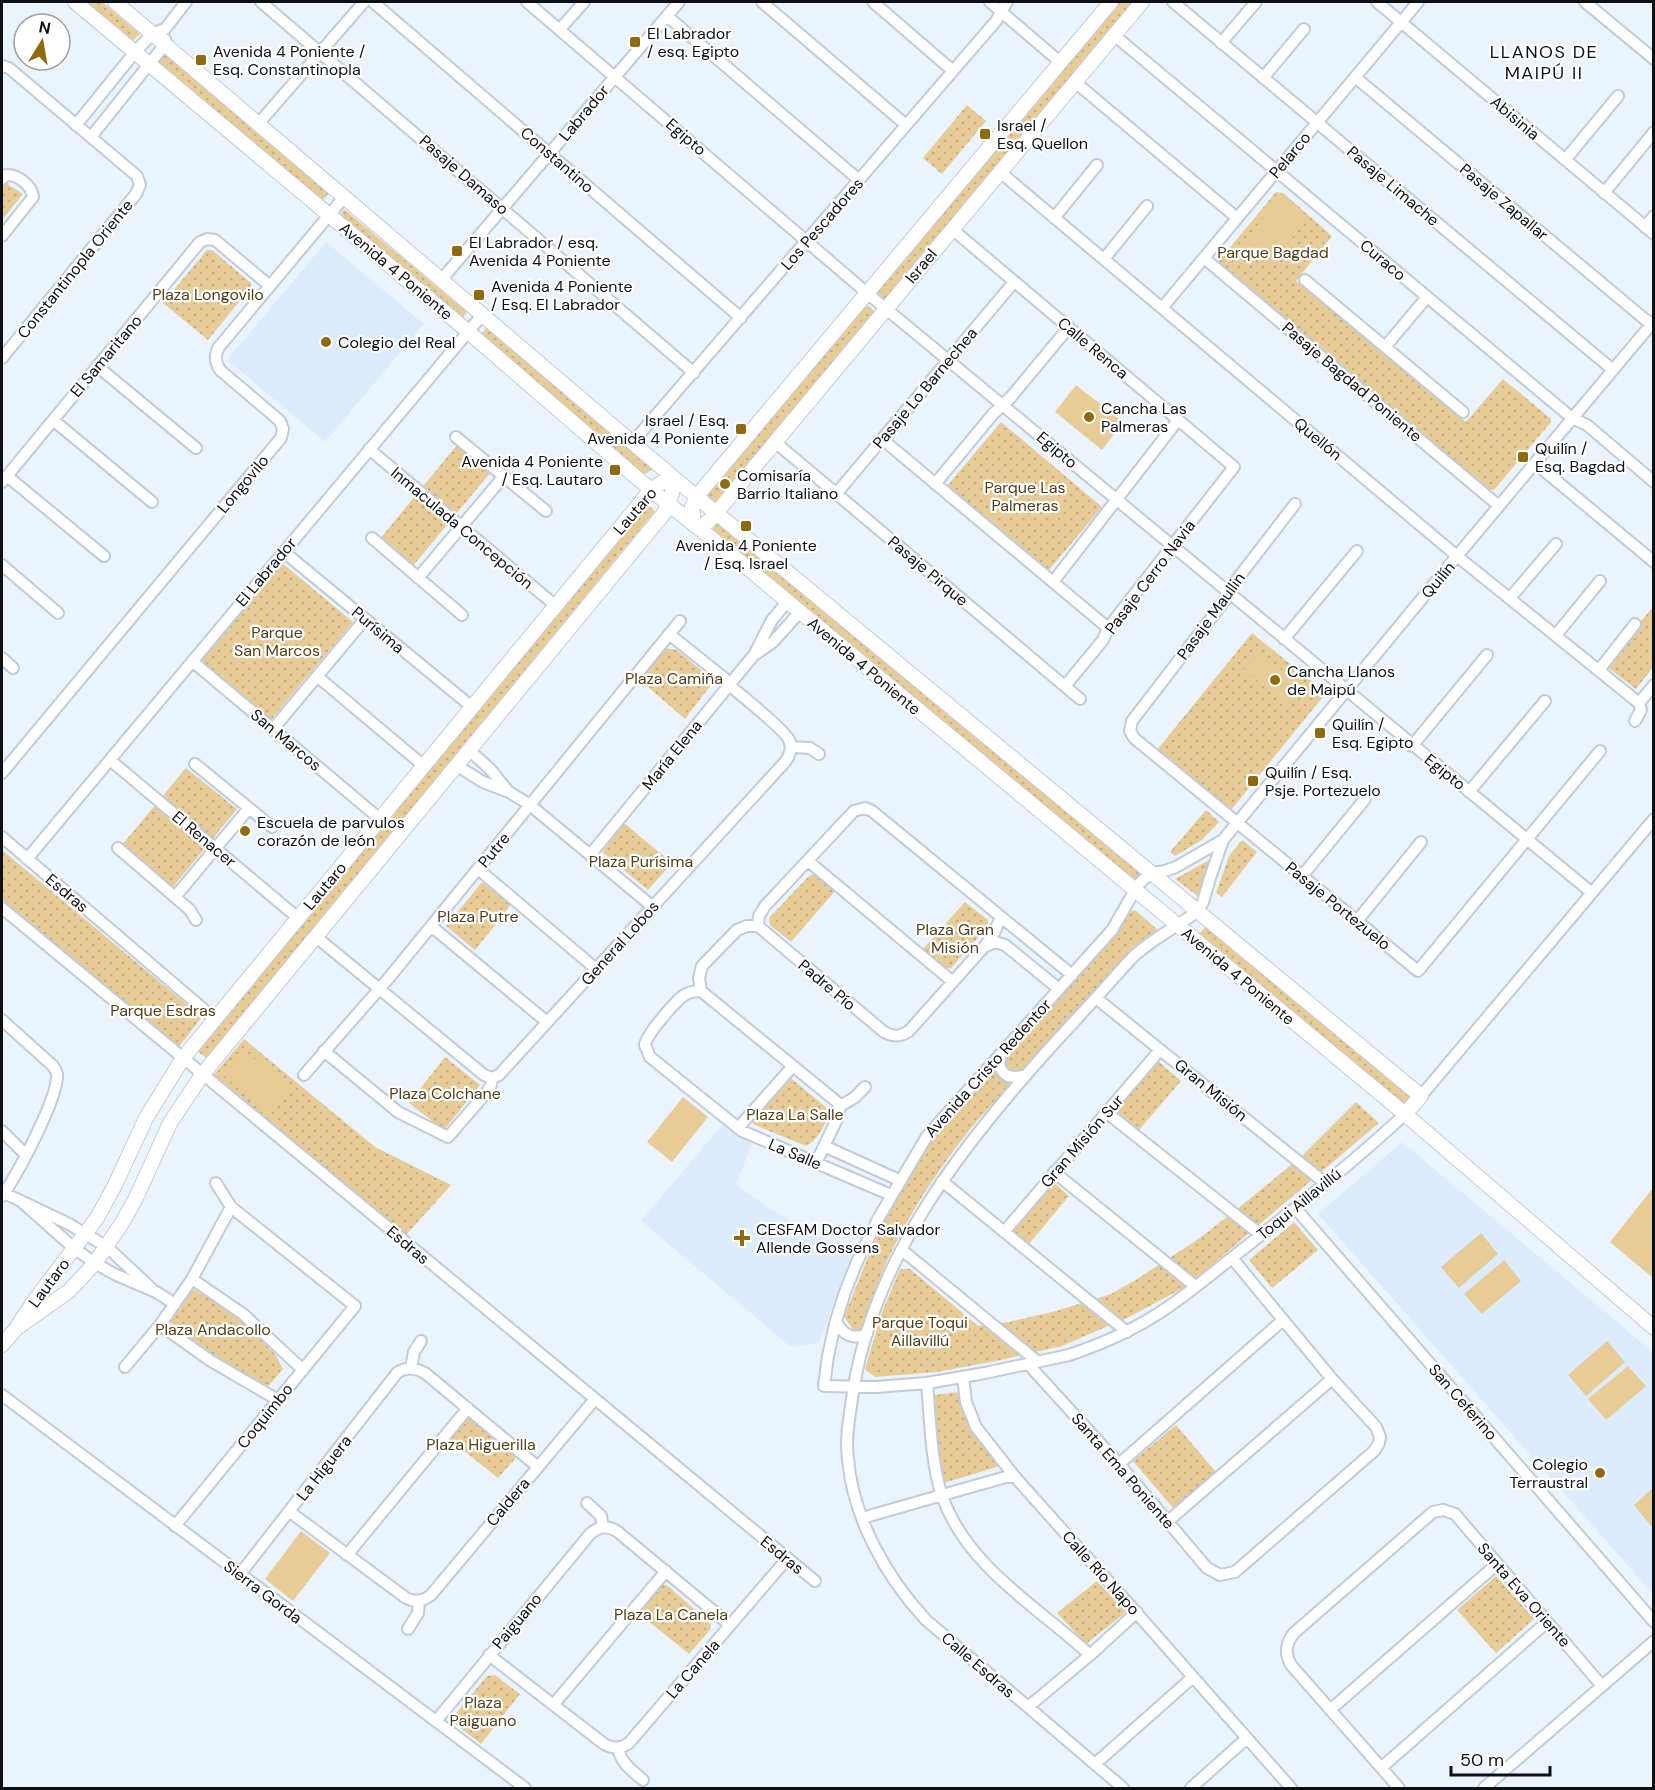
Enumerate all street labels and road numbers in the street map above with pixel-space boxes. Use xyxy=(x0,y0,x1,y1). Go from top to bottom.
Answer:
street label: Labrador xyxy=(554,80,614,145)
street label: Abisinia xyxy=(1486,91,1544,145)
street label: Egipto xyxy=(661,114,711,160)
street label: Constantino xyxy=(516,122,598,198)
street label: Pelarco xyxy=(1264,127,1316,183)
street label: Pasaje Damaso xyxy=(415,130,513,220)
street label: Pasaje Limache xyxy=(1342,141,1444,231)
street label: Pasaje Zapallar xyxy=(1455,159,1553,245)
street label: Los Pescadores xyxy=(776,173,868,275)
street label: Constantinopla Oriente xyxy=(12,195,138,343)
street label: Avenida 4 Poniente xyxy=(335,217,457,325)
street label: Curaco xyxy=(1356,235,1410,285)
street label: Israel xyxy=(900,244,942,288)
street label: El Samaritano xyxy=(65,310,147,402)
street label: Calle Renca xyxy=(1053,312,1133,384)
street label: Pasaje Bagdad Poniente xyxy=(1278,317,1426,447)
street label: Pasaje Lo Barnechea xyxy=(868,323,982,453)
street label: Quellón xyxy=(1290,413,1346,465)
street label: Egipto xyxy=(1032,427,1082,473)
street label: Longovilo xyxy=(213,451,273,517)
street label: Inmaculada Concepción xyxy=(386,462,538,594)
street label: Lautaro xyxy=(609,483,661,539)
street label: Pasaje Cerro Navia xyxy=(1100,516,1200,638)
street label: Pasaje Pirque xyxy=(883,531,973,611)
street label: El Labrador xyxy=(231,533,301,611)
street label: Quilín xyxy=(1417,557,1459,603)
street label: Pasaje Maullin xyxy=(1172,568,1250,664)
street label: Purísima xyxy=(347,602,409,658)
street label: Avenida 4 Poniente xyxy=(803,612,925,720)
street label: San Marcos xyxy=(246,704,326,776)
street label: María Elena xyxy=(637,716,707,794)
street label: Egipto xyxy=(1420,749,1470,795)
street label: El Renacer xyxy=(168,806,240,872)
street label: Putre xyxy=(473,828,515,872)
street label: Pasaje Portezuelo xyxy=(1281,857,1395,955)
street label: Lautaro xyxy=(299,858,351,914)
street label: Esdras xyxy=(41,869,93,917)
street label: General Lobos xyxy=(576,896,664,990)
street label: Avenida 4 Poniente xyxy=(1177,922,1299,1030)
street label: Padre Pío xyxy=(794,955,860,1015)
street label: Avenida Cristo Redentor xyxy=(920,994,1056,1142)
street label: Gran Misión xyxy=(1170,1054,1252,1126)
street label: Gran Misión Sur xyxy=(1036,1090,1128,1192)
street label: La Salle xyxy=(765,1133,825,1175)
street label: Toqui Aillavillú xyxy=(1252,1163,1346,1245)
street label: Esdras xyxy=(382,1221,434,1269)
street label: Lautaro xyxy=(24,1254,74,1312)
street label: San Ceferino xyxy=(1424,1359,1502,1445)
street label: Coquimbo xyxy=(232,1379,298,1453)
street label: Santa Ema Poniente xyxy=(1067,1408,1179,1534)
street label: La Higuera xyxy=(292,1431,356,1505)
street label: Caldera xyxy=(481,1473,535,1531)
street label: Calle Río Napo xyxy=(1057,1526,1145,1620)
street label: Esdras xyxy=(756,1531,808,1579)
street label: Santa Eva Oriente xyxy=(1473,1538,1575,1652)
street label: Sierra Gorda xyxy=(220,1556,306,1628)
street label: Paiguano xyxy=(487,1589,547,1653)
street label: Calle Esdras xyxy=(937,1627,1019,1703)
street label: La Canela xyxy=(661,1635,725,1703)

